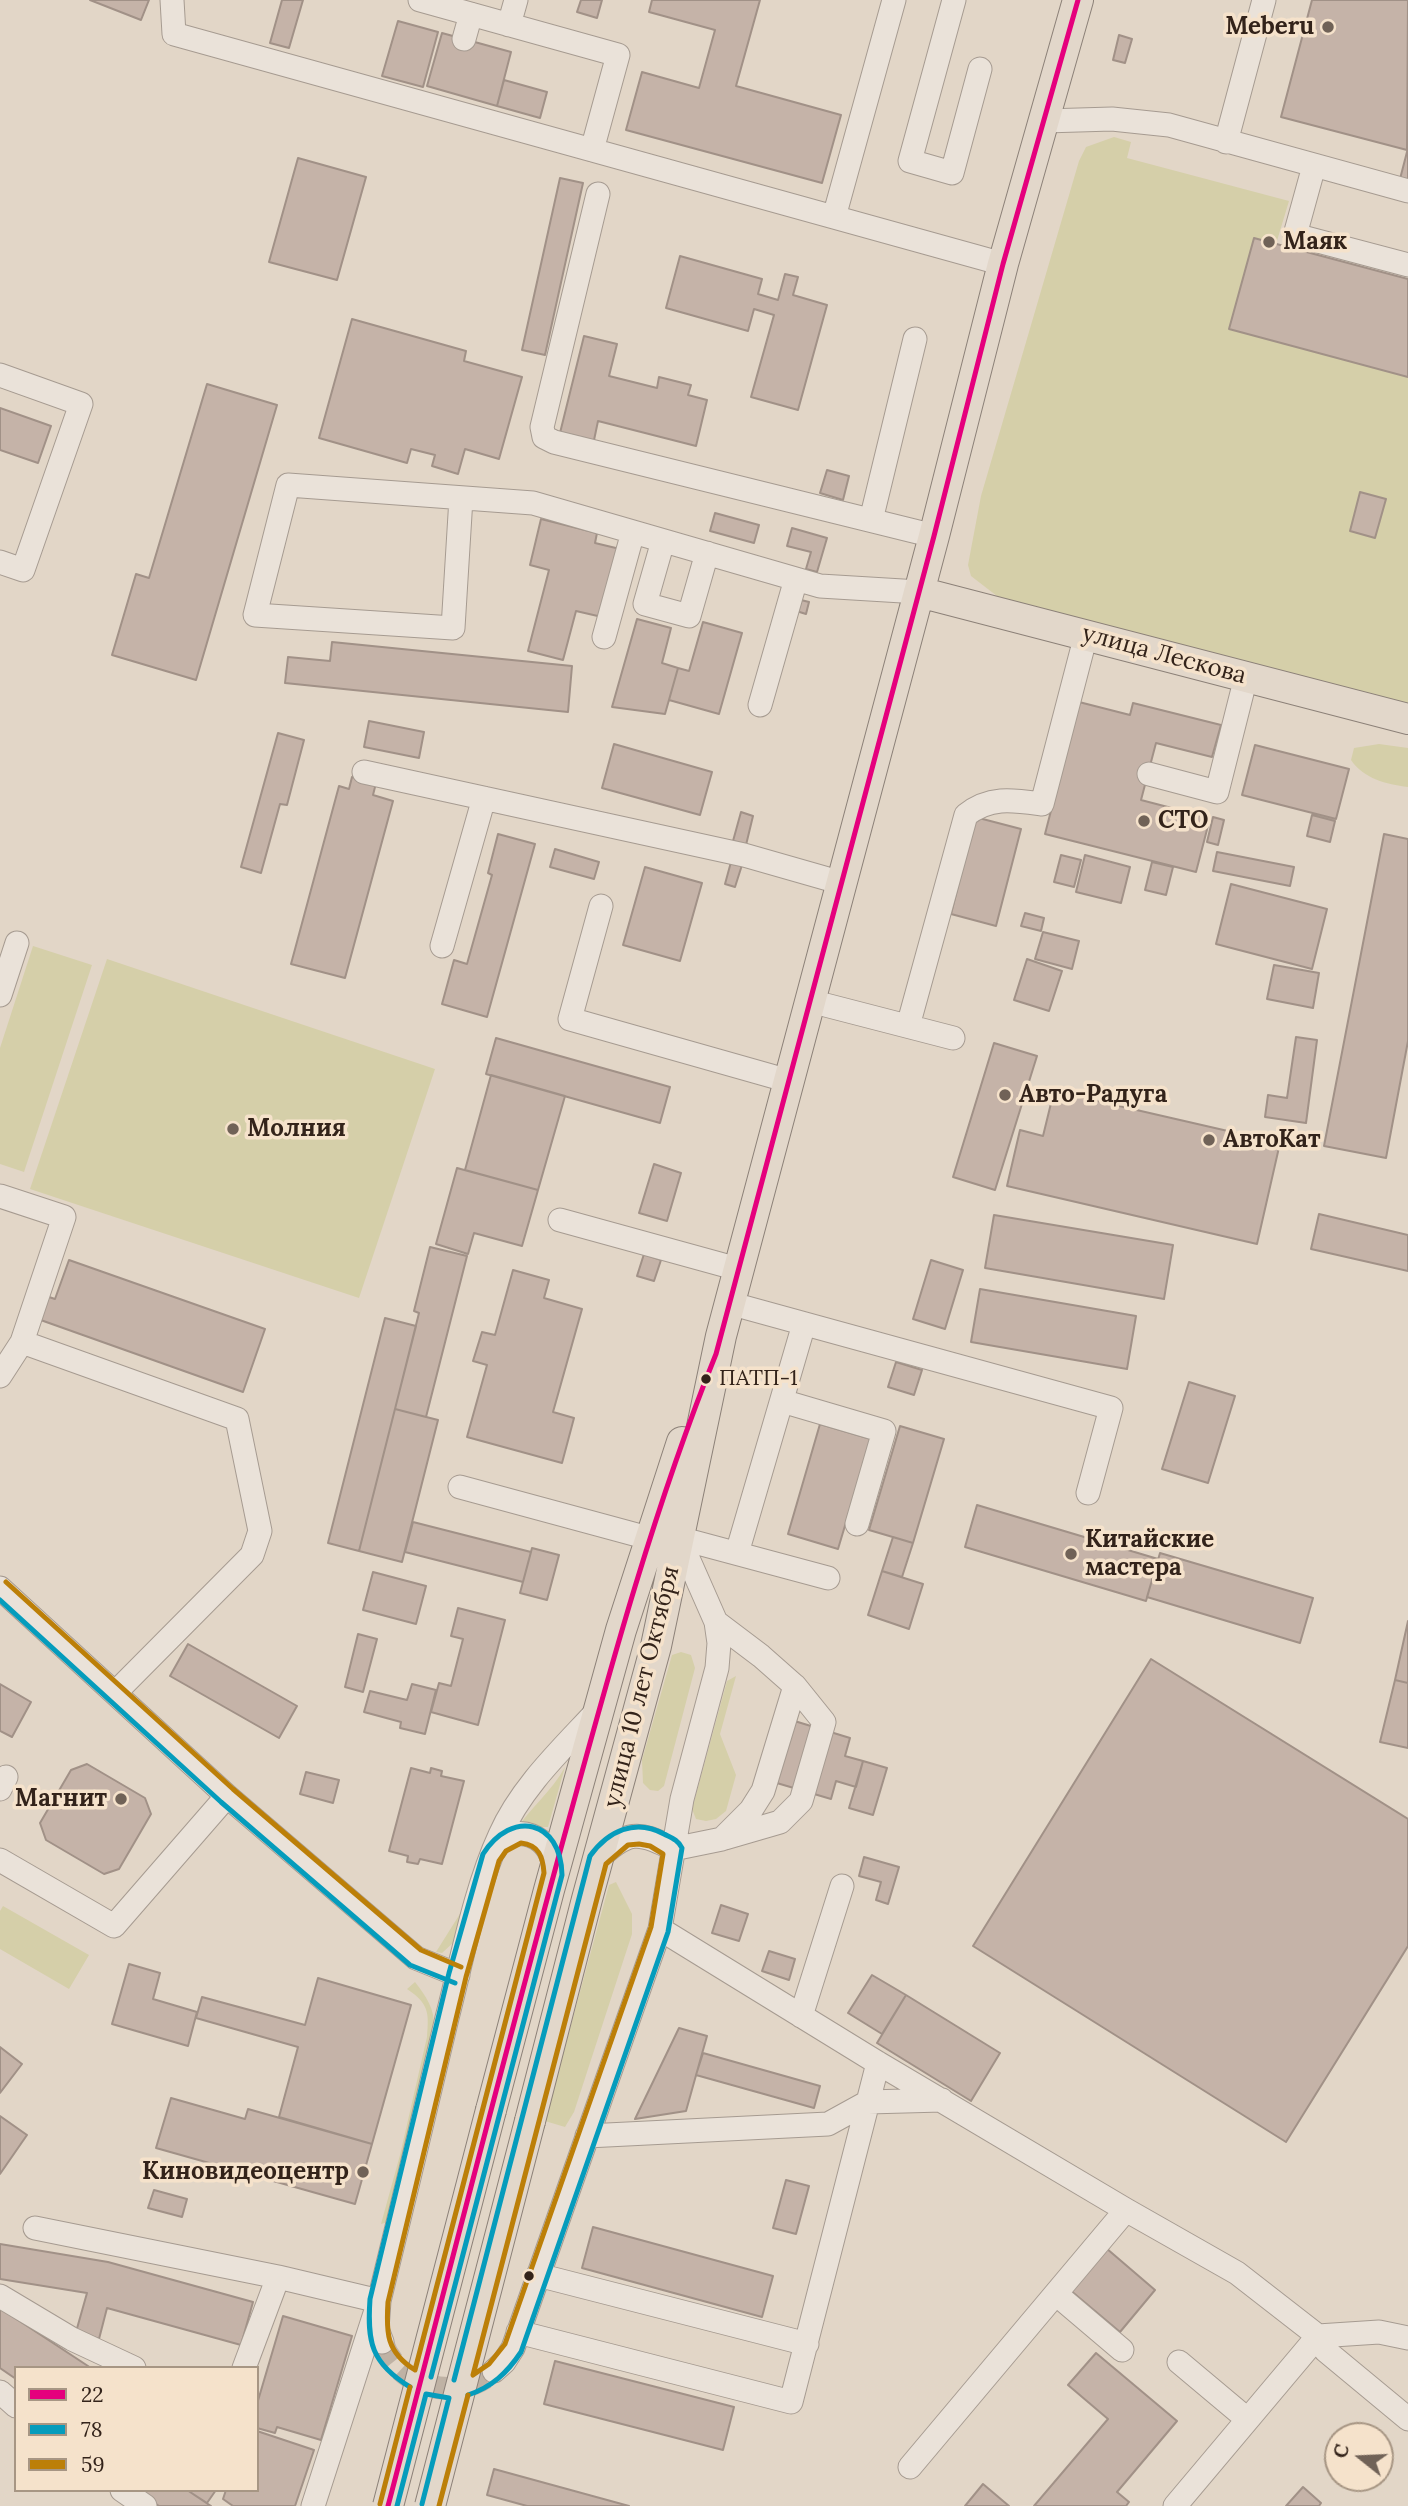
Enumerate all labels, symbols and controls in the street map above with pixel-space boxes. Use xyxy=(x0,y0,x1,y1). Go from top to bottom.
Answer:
place label: Meberu xyxy=(1225,13,1314,41)
marker: Meberu xyxy=(1320,19,1336,35)
place label: Маяк xyxy=(1283,228,1347,256)
marker: Маяк xyxy=(1261,234,1277,250)
street label: улица Лескова xyxy=(1079,619,1249,691)
place label: СТО xyxy=(1158,807,1209,835)
marker: СТО xyxy=(1136,813,1152,829)
place label: Авто-Радуга xyxy=(1019,1081,1167,1109)
marker: Авто-Радуга xyxy=(997,1087,1013,1103)
place label: Молния xyxy=(247,1115,346,1143)
marker: Молния xyxy=(225,1121,241,1137)
place label: АвтоКат xyxy=(1223,1126,1320,1154)
marker: АвтоКат xyxy=(1201,1132,1217,1148)
place label: ПАТП-1 xyxy=(719,1366,798,1392)
marker: ПАТП-1 xyxy=(699,1372,713,1386)
place label: Китайские мастера xyxy=(1085,1526,1214,1582)
marker: Китайские мастера xyxy=(1063,1546,1079,1562)
street label: улица 10 лет Октября xyxy=(598,1563,686,1811)
place label: Магнит xyxy=(15,1785,107,1813)
marker: Магнит xyxy=(113,1791,129,1807)
place label: Киновидеоцентр xyxy=(142,2158,349,2186)
marker: Киновидеоцентр xyxy=(355,2164,371,2180)
unlabelled marker xyxy=(522,2269,536,2283)
legend xyxy=(14,2366,259,2492)
text: 22 xyxy=(81,2381,104,2408)
text: 78 xyxy=(81,2416,102,2443)
north arrow xyxy=(1324,2422,1394,2492)
text: С xyxy=(1327,2441,1354,2461)
text: 59 xyxy=(81,2451,105,2478)

